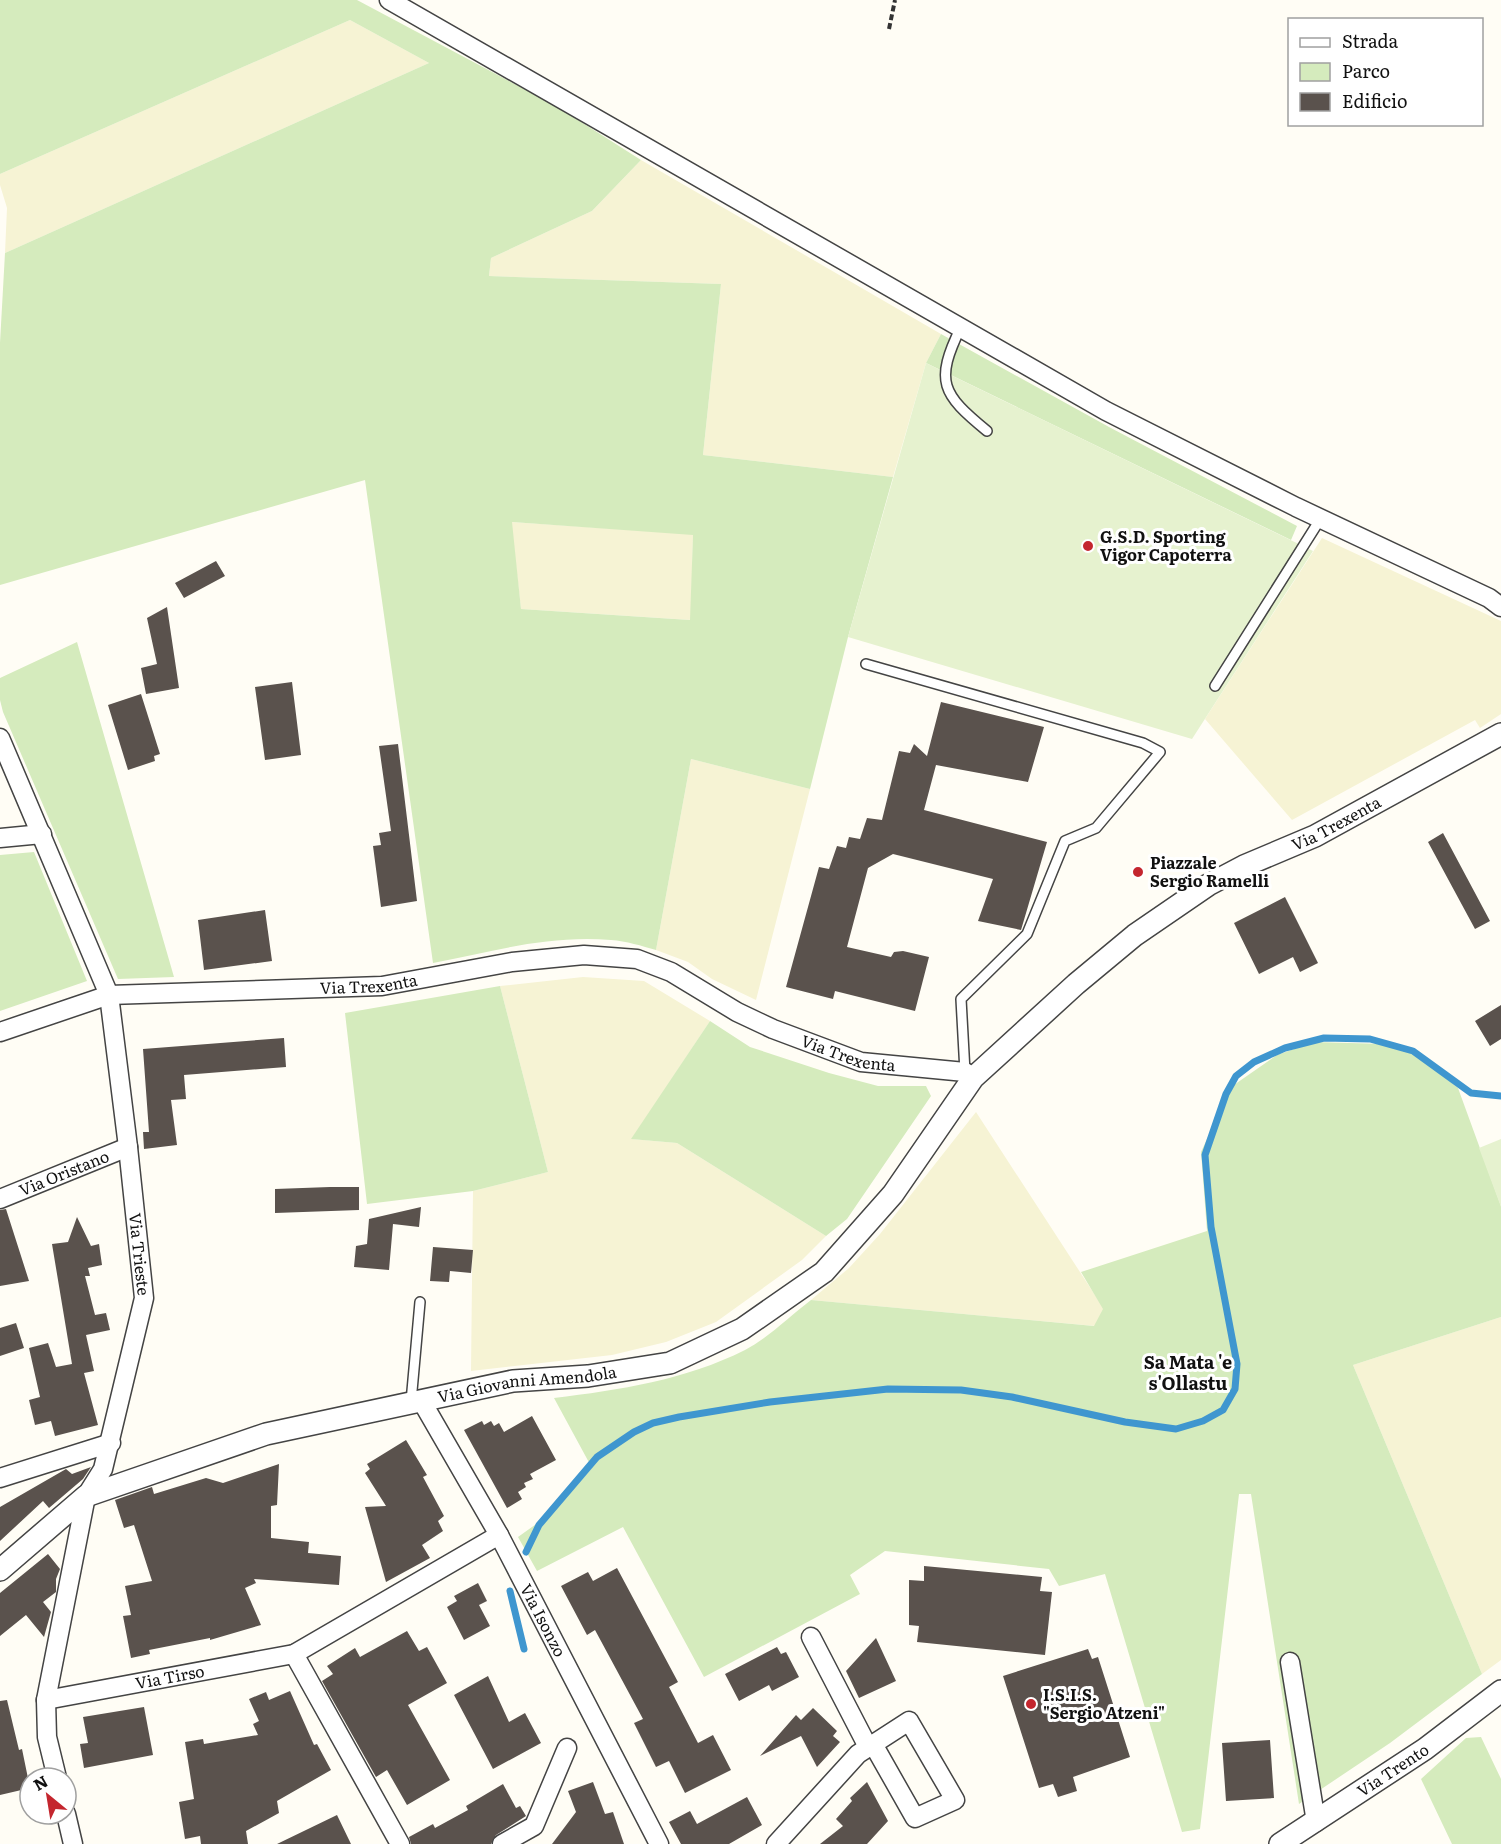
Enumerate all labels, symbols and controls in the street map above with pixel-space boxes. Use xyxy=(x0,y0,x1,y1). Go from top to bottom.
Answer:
legend xyxy=(1288,18,1483,126)
text: Strada xyxy=(1342,27,1399,54)
text: Parco xyxy=(1342,57,1390,84)
text: Edificio xyxy=(1342,87,1408,114)
place label: G.S.D. Sporting Vigor Capoterra xyxy=(1100,524,1232,566)
marker: G.S.D. Sporting Vigor Capoterra xyxy=(1081,539,1095,553)
street label: Via Trexenta xyxy=(1287,789,1385,856)
place label: Piazzale Sergio Ramelli xyxy=(1150,850,1269,892)
marker: Piazzale Sergio Ramelli xyxy=(1131,865,1145,879)
street label: Via Trexenta xyxy=(319,967,419,999)
street label: Via Trexenta xyxy=(798,1028,897,1076)
street label: Via Oristano xyxy=(15,1143,112,1201)
street label: Via Trieste xyxy=(124,1211,157,1296)
district label: Sa Mata 'e s'Ollastu xyxy=(1144,1348,1232,1396)
street label: Via Giovanni Amendola xyxy=(435,1359,619,1408)
street label: Via Isonzo xyxy=(515,1579,573,1661)
street label: Via Tirso xyxy=(133,1658,206,1694)
place label: I.S.I.S. "Sergio Atzeni" xyxy=(1043,1682,1165,1724)
marker: I.S.I.S. "Sergio Atzeni" xyxy=(1024,1697,1038,1711)
street label: Via Trento xyxy=(1352,1737,1433,1802)
north arrow xyxy=(18,1766,78,1826)
text: N xyxy=(28,1768,52,1796)

